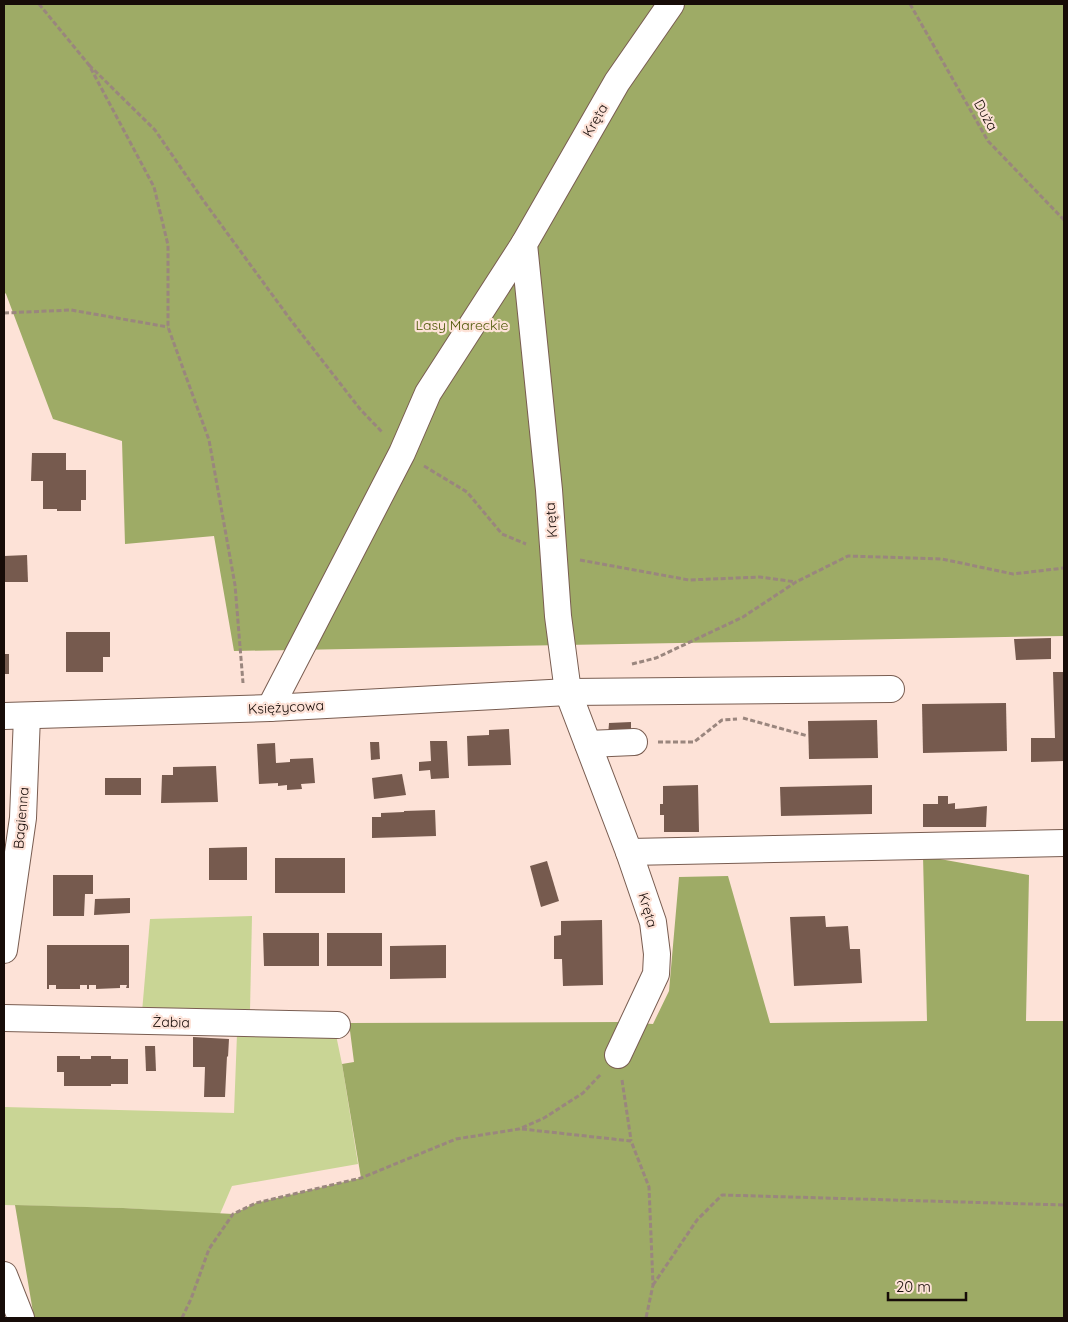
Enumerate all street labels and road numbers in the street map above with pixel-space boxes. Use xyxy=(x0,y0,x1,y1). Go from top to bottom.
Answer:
street label: Duża xyxy=(970,96,1002,134)
street label: Kręta xyxy=(578,100,612,140)
street label: Kręta xyxy=(541,502,561,538)
street label: Księżycowa xyxy=(247,696,325,718)
street label: Bagienna xyxy=(9,786,33,850)
street label: Kręta xyxy=(634,890,662,930)
street label: Żabia xyxy=(152,1013,190,1031)

